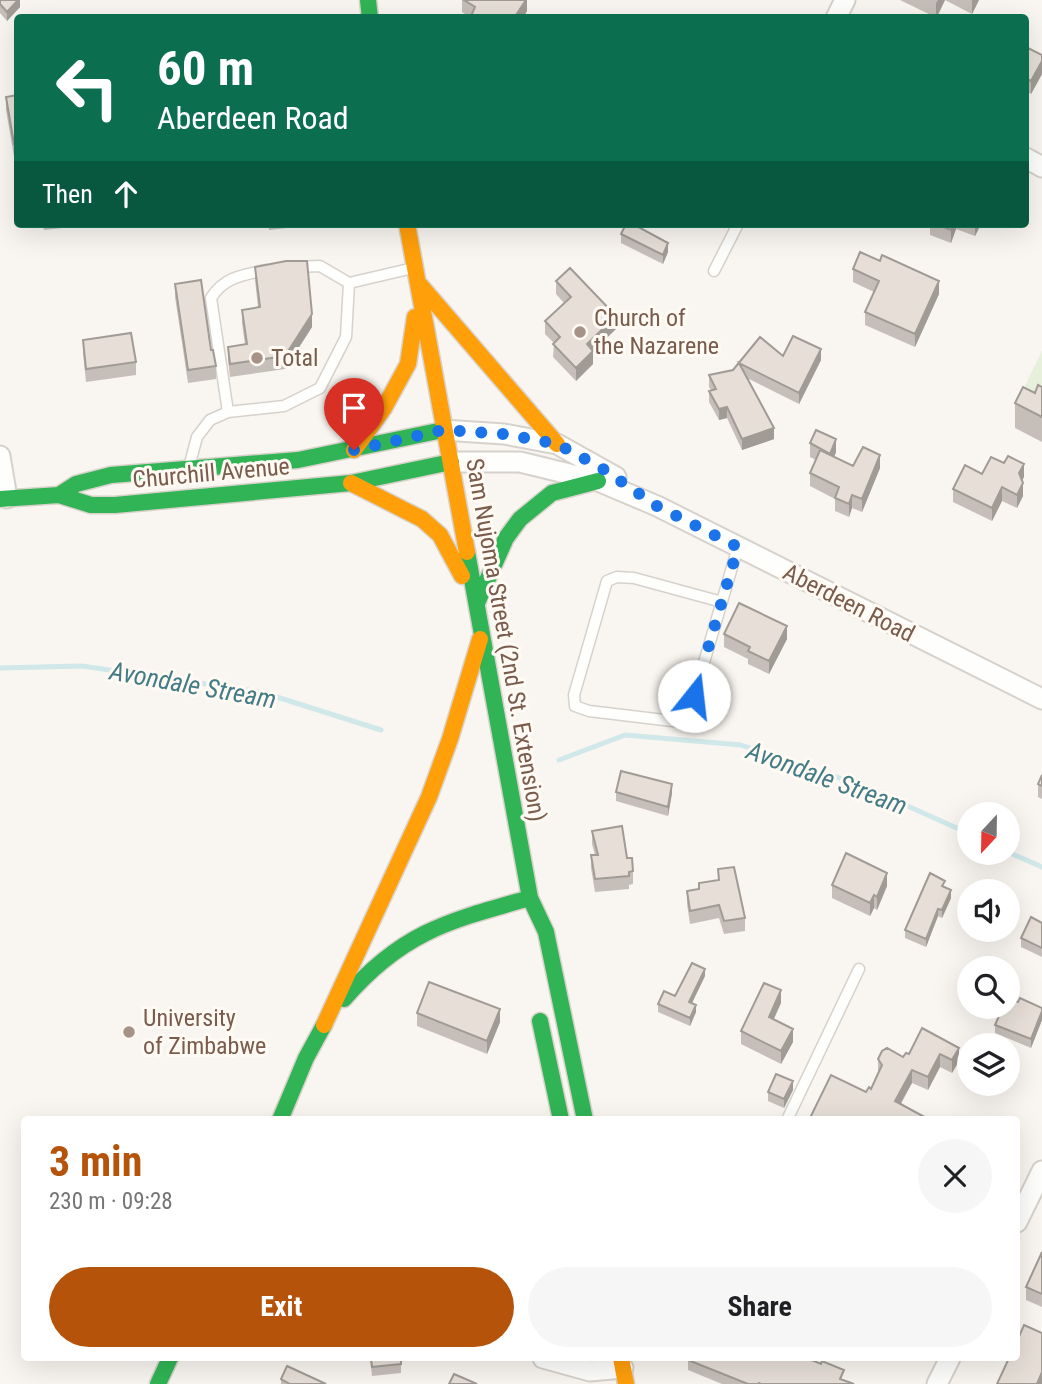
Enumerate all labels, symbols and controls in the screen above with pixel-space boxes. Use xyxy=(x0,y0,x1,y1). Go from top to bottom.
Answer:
text: 60 m xyxy=(157,40,254,97)
icon: left xyxy=(42,42,133,133)
text: Aberdeen Road xyxy=(157,99,349,137)
icon: ahead xyxy=(107,175,145,213)
text: Then xyxy=(42,179,93,209)
place label: Church of the Nazarene xyxy=(594,304,719,360)
marker: Church of the Nazarene xyxy=(572,324,588,340)
place label: Total xyxy=(271,344,318,372)
marker: Total xyxy=(249,350,265,366)
pin xyxy=(324,378,384,450)
icon: arrive xyxy=(335,389,373,427)
street label: Churchill Avenue xyxy=(131,452,291,494)
street label: Sam Nujoma Street (2nd St. Extension) xyxy=(460,456,552,824)
street label: Aberdeen Road xyxy=(779,558,919,648)
water label: Avondale Stream xyxy=(106,655,279,714)
position arrow xyxy=(657,659,731,733)
water label: Avondale Stream xyxy=(742,735,911,821)
north arrow xyxy=(957,802,1020,864)
map controls xyxy=(957,802,1020,1096)
button: sound xyxy=(957,879,1020,942)
button: search xyxy=(957,956,1020,1019)
place label: University of Zimbabwe xyxy=(143,1004,266,1060)
marker: University of Zimbabwe xyxy=(121,1024,137,1040)
button: layers xyxy=(957,1033,1020,1096)
text: 3 min xyxy=(49,1137,142,1186)
button: close xyxy=(918,1139,992,1213)
text: 230 m · 09:28 xyxy=(49,1188,173,1215)
button: Exit xyxy=(49,1267,514,1347)
button: Share xyxy=(528,1267,992,1347)

